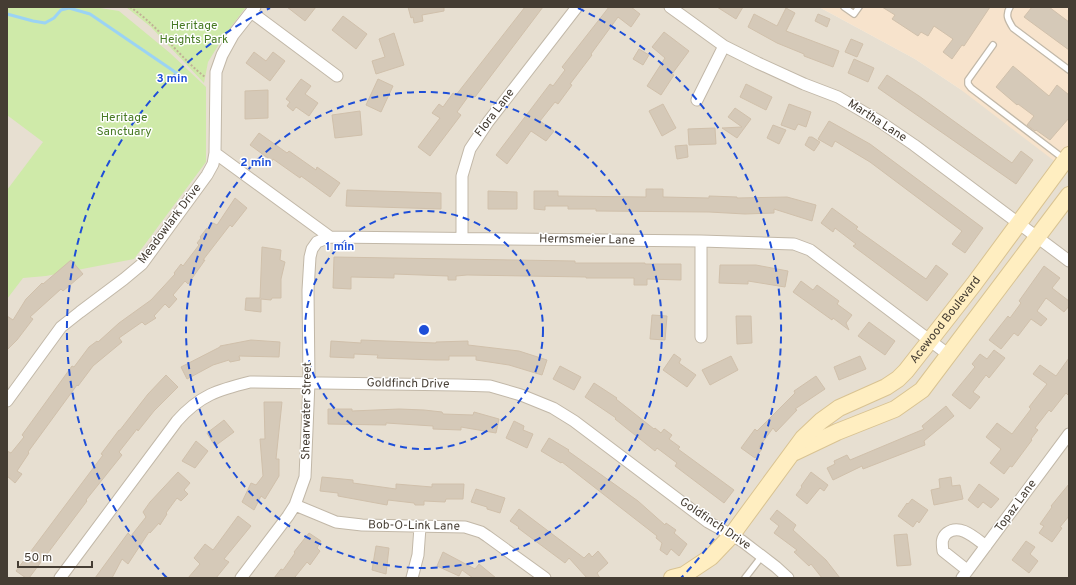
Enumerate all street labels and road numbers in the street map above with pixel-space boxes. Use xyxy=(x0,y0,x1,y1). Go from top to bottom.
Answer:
street label: Flora Lane xyxy=(472,86,518,140)
street label: Martha Lane xyxy=(844,96,910,146)
street label: Meadowlark Drive xyxy=(135,181,205,267)
street label: Hermsmeier Lane xyxy=(539,231,635,249)
street label: Acewood Boulevard xyxy=(907,273,985,367)
street label: Shearwater Street xyxy=(298,362,316,460)
street label: Goldfinch Drive xyxy=(366,375,450,393)
street label: Topaz Lane xyxy=(992,477,1040,535)
street label: Goldfinch Drive xyxy=(676,494,754,554)
street label: Bob-O-Link Lane xyxy=(368,517,460,535)

